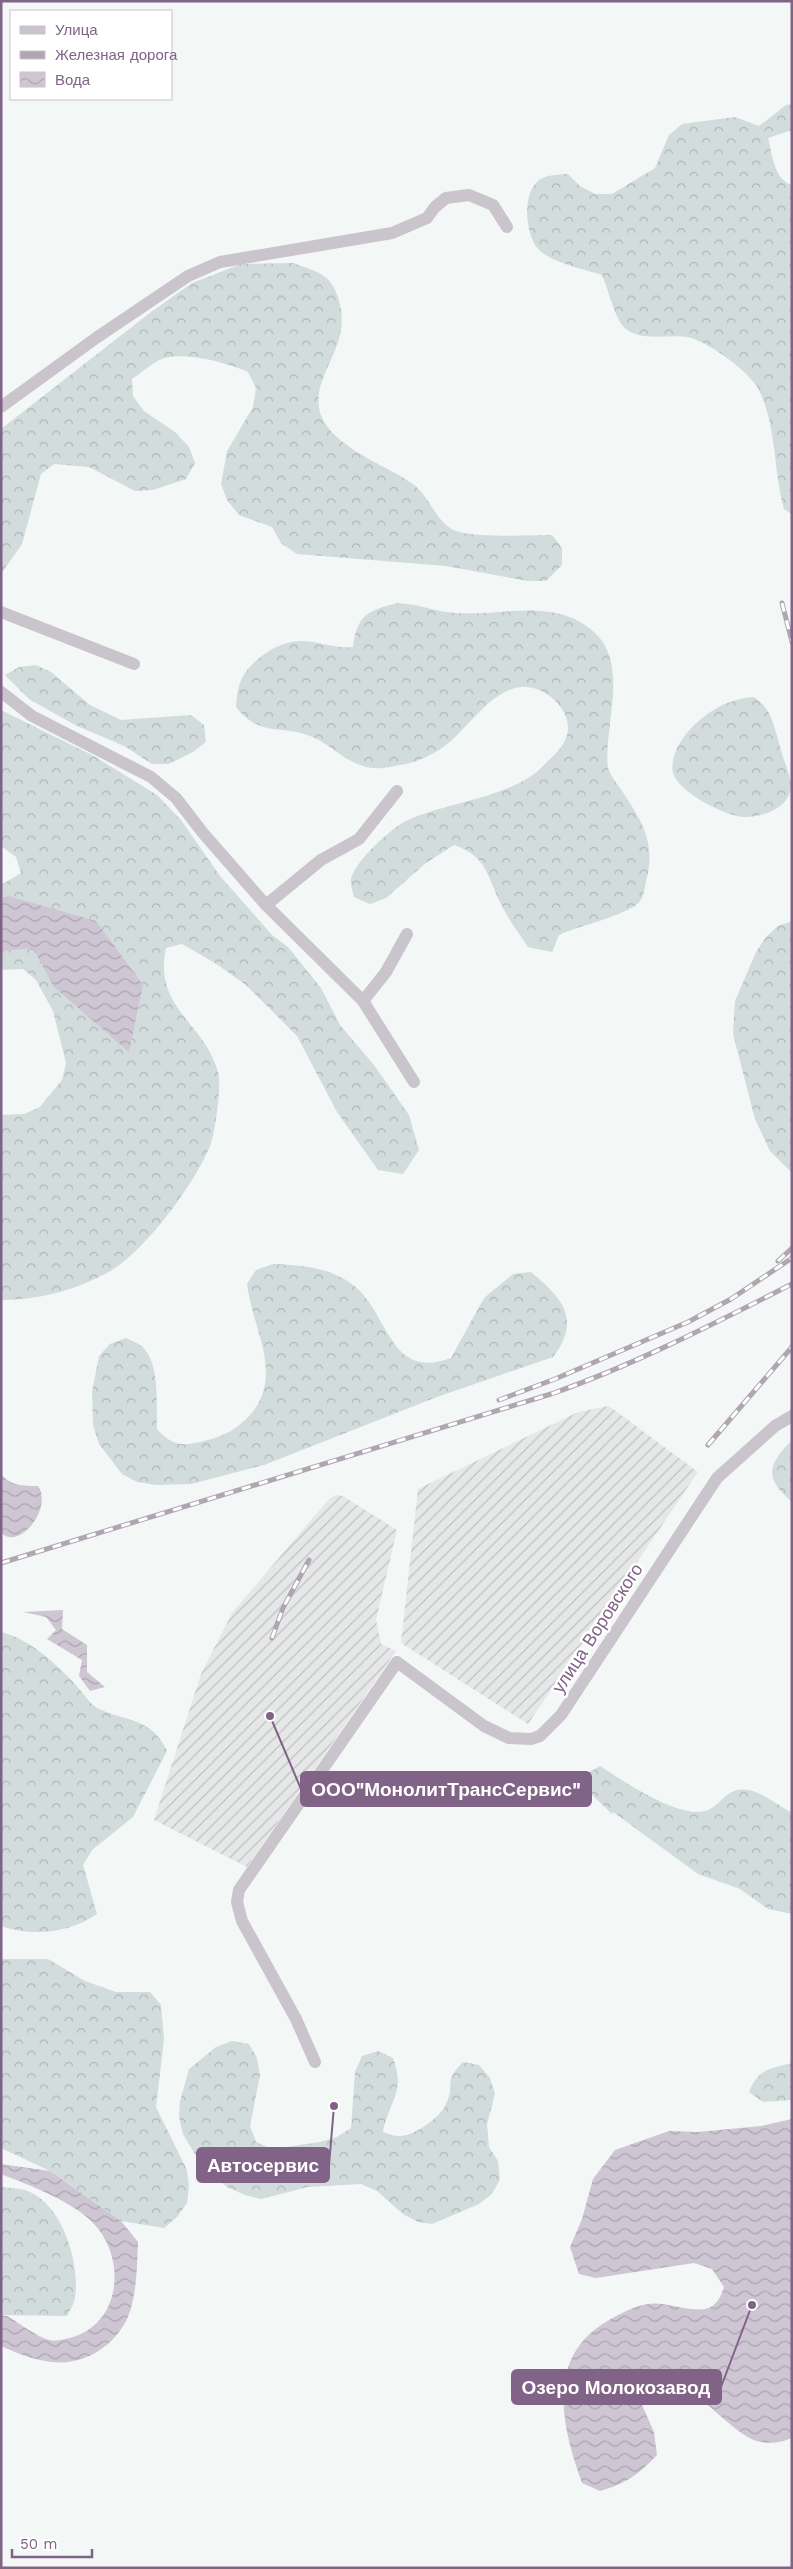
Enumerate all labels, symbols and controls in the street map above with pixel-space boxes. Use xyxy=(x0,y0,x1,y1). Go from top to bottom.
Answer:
legend xyxy=(10,10,172,100)
text: Улица xyxy=(55,21,98,39)
text: Железная дорога xyxy=(55,46,178,64)
text: Вода xyxy=(55,71,91,89)
street label: улица Воровского xyxy=(547,1559,647,1697)
callout: ООО"МонолитТрансСервис" xyxy=(301,1772,591,1806)
text: ООО"МонолитТрансСервис" xyxy=(311,1778,581,1801)
callout: Автосервис xyxy=(197,2148,329,2182)
text: Автосервис xyxy=(207,2154,320,2177)
callout: Озеро Молокозавод xyxy=(512,2370,721,2404)
text: Озеро Молокозавод xyxy=(522,2376,710,2399)
scale bar xyxy=(12,2526,92,2558)
text: 50 m xyxy=(20,2535,57,2553)

